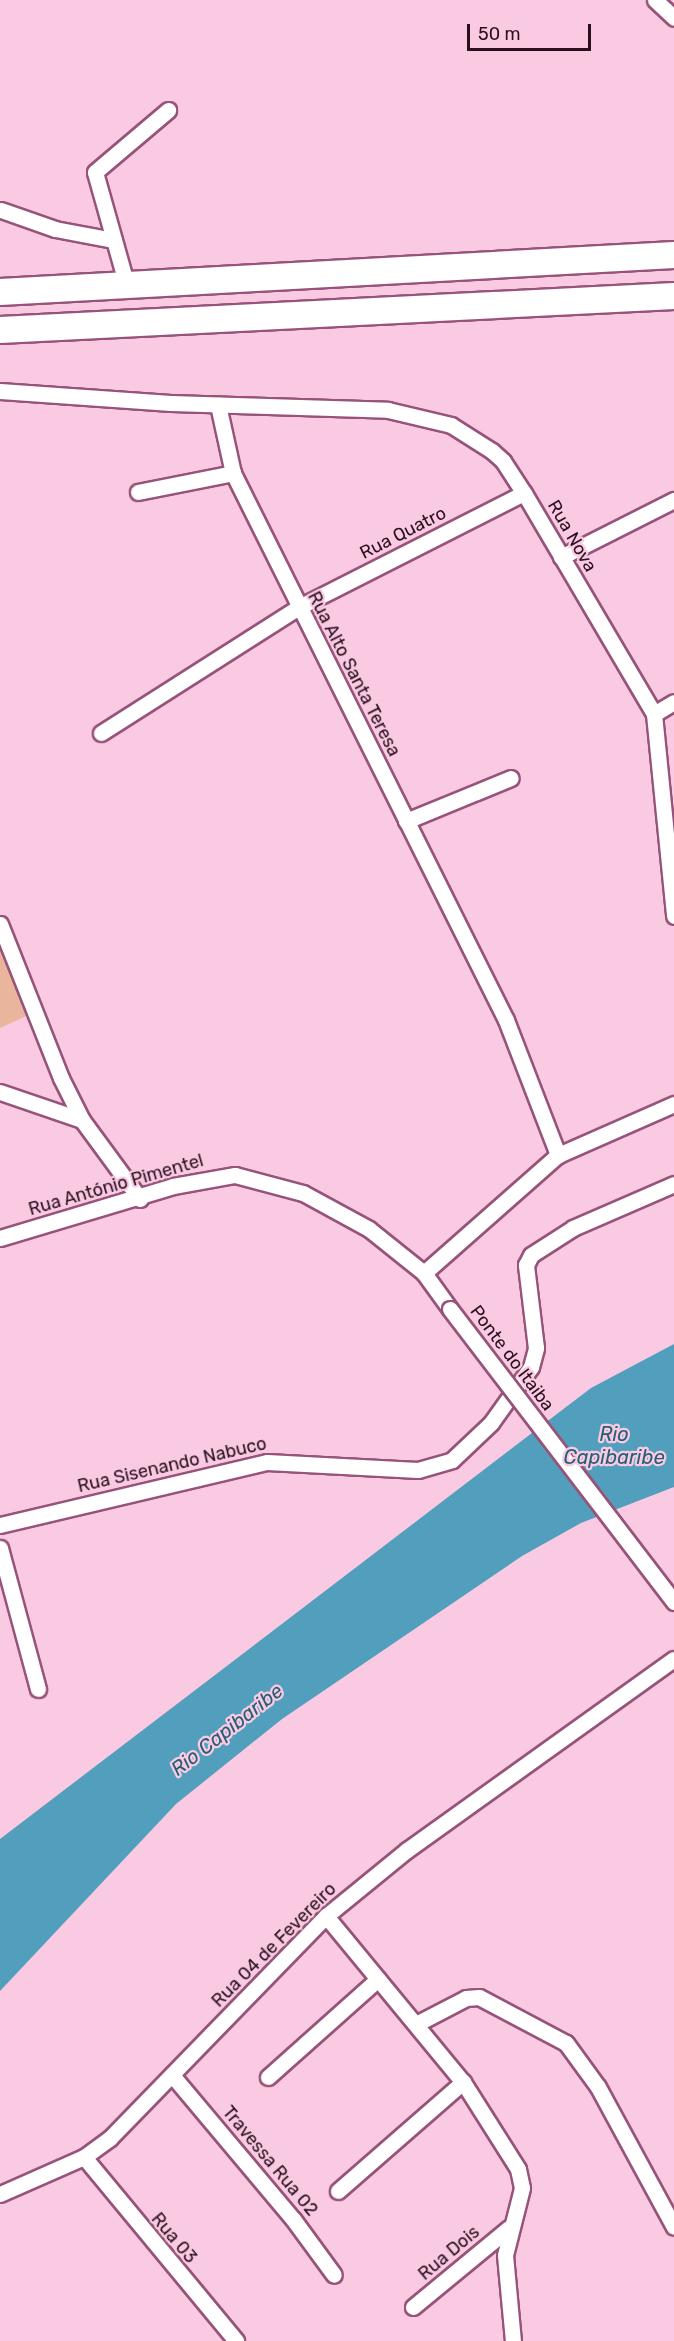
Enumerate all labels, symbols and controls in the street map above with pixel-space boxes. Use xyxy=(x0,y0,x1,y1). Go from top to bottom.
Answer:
scale bar xyxy=(470,12,594,50)
text: 50 m xyxy=(478,23,521,45)
street label: Rua Nova xyxy=(543,496,601,576)
street label: Rua Quatro xyxy=(356,502,450,564)
street label: Rua Alto Santa Teresa xyxy=(303,588,405,760)
street label: Rua António Pimentel xyxy=(26,1150,206,1220)
street label: Ponte do Itaiba xyxy=(465,1301,559,1415)
water label: Rio Capibaribe xyxy=(563,1422,665,1469)
street label: Rua Sisenando Nabuco xyxy=(75,1433,269,1497)
water label: Rio Capibaribe xyxy=(166,1679,288,1781)
street label: Rua 04 de Fevereiro xyxy=(207,1878,341,2012)
street label: Travessa Rua 02 xyxy=(218,2102,322,2220)
street label: Rua 03 xyxy=(147,2208,201,2268)
street label: Rua Dois xyxy=(414,2221,484,2285)

